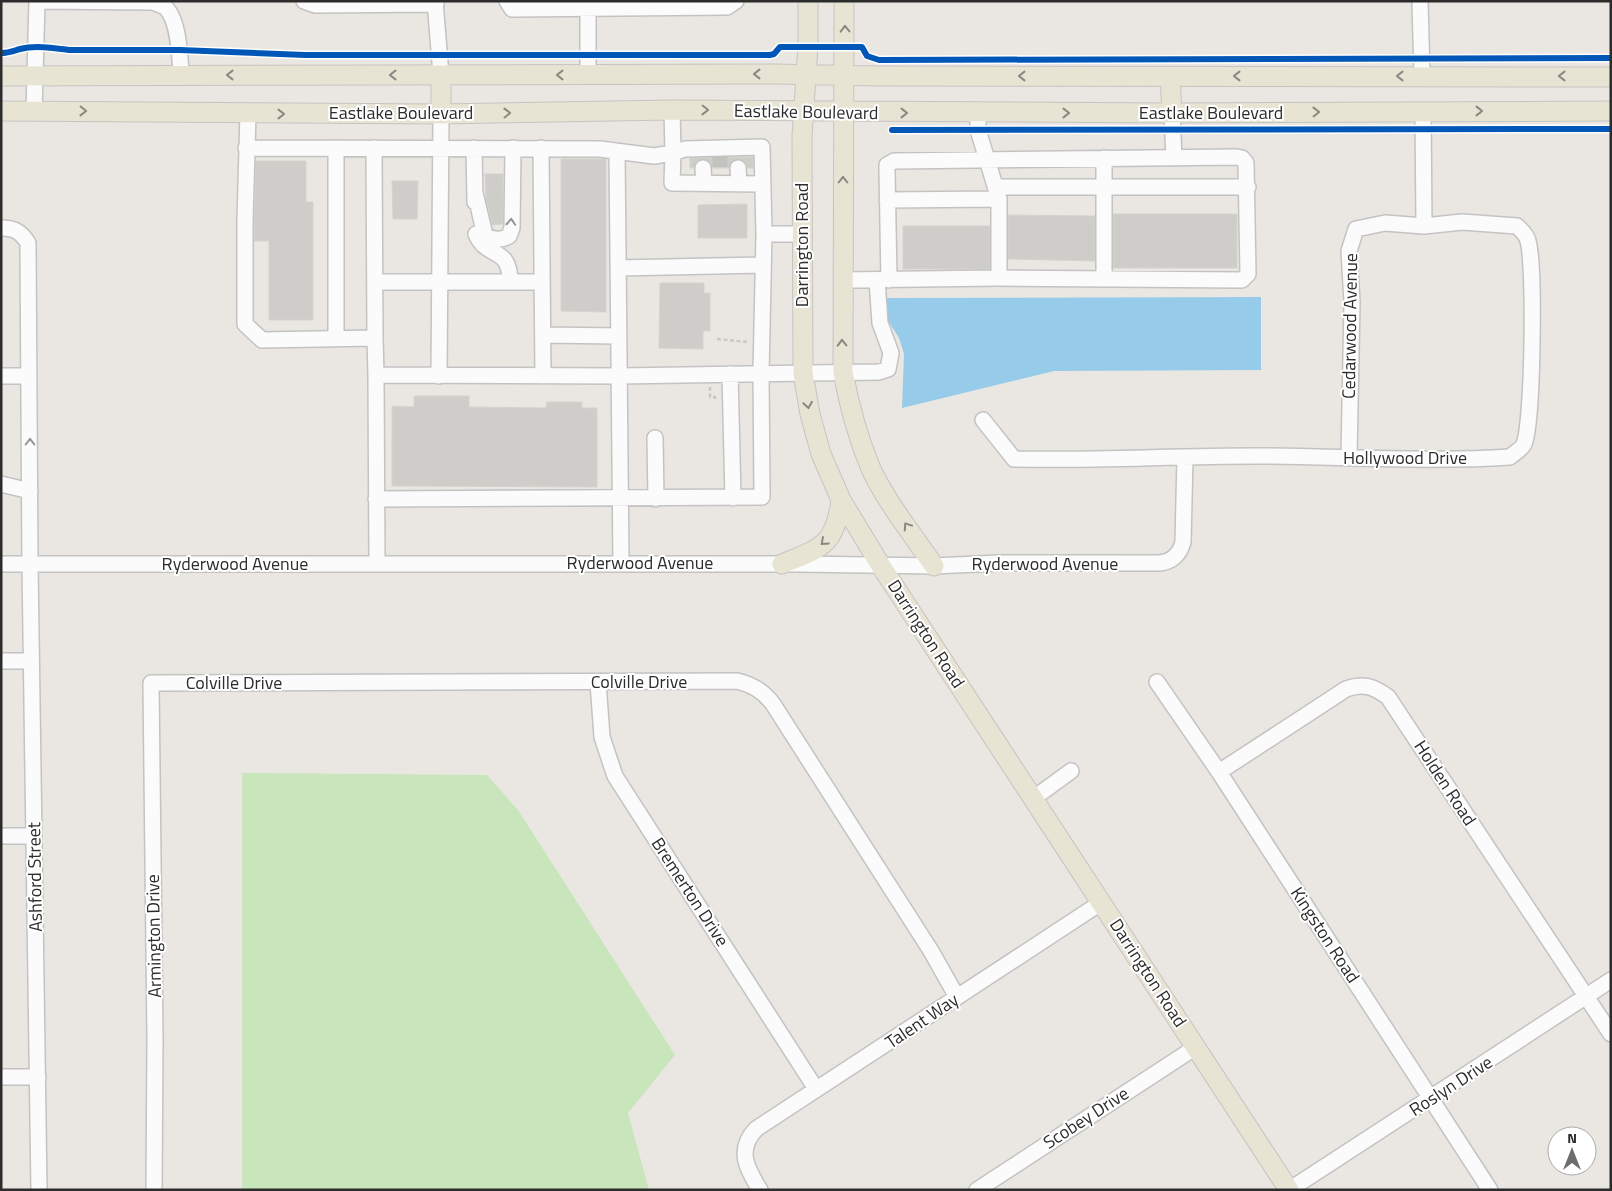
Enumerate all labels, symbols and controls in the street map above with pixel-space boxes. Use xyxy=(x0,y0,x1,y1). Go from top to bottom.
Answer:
one-way arrow xyxy=(840,24,850,32)
one-way arrow xyxy=(753,69,760,79)
one-way arrow xyxy=(226,70,234,80)
one-way arrow xyxy=(388,70,396,80)
one-way arrow xyxy=(555,70,563,80)
one-way arrow xyxy=(1018,71,1026,81)
one-way arrow xyxy=(1233,71,1240,81)
one-way arrow xyxy=(1395,71,1403,81)
one-way arrow xyxy=(1558,71,1566,81)
street label: Eastlake Boulevard xyxy=(733,97,879,126)
street label: Eastlake Boulevard xyxy=(329,99,473,126)
street label: Eastlake Boulevard xyxy=(1139,99,1283,126)
one-way arrow xyxy=(701,105,709,116)
one-way arrow xyxy=(79,106,87,117)
one-way arrow xyxy=(1476,106,1483,116)
one-way arrow xyxy=(1313,107,1321,117)
one-way arrow xyxy=(504,108,511,118)
one-way arrow xyxy=(900,108,908,118)
one-way arrow xyxy=(1063,108,1071,118)
one-way arrow xyxy=(277,109,285,119)
one-way arrow xyxy=(838,176,848,184)
street label: Darrington Road xyxy=(788,183,815,307)
one-way arrow xyxy=(506,217,517,225)
street label: Cedarwood Avenue xyxy=(1335,253,1364,399)
one-way arrow xyxy=(837,339,847,346)
one-way arrow xyxy=(803,400,813,409)
one-way arrow xyxy=(25,438,35,446)
street label: Hollywood Drive xyxy=(1343,444,1467,471)
one-way arrow xyxy=(904,522,913,532)
one-way arrow xyxy=(820,537,829,546)
street label: Ryderwood Avenue xyxy=(567,549,713,576)
street label: Ryderwood Avenue xyxy=(162,550,308,577)
street label: Ryderwood Avenue xyxy=(972,550,1118,577)
street label: Darrington Road xyxy=(881,574,972,693)
street label: Colville Drive xyxy=(591,668,687,695)
street label: Colville Drive xyxy=(186,669,282,696)
street label: Holden Road xyxy=(1408,735,1483,831)
street label: Ashford Street xyxy=(20,821,49,932)
street label: Bremerton Drive xyxy=(645,832,736,952)
street label: Armington Drive xyxy=(139,874,168,998)
street label: Kingston Road xyxy=(1284,881,1367,988)
street label: Darrington Road xyxy=(1103,913,1194,1032)
street label: Talent Way xyxy=(880,986,964,1055)
street label: Roslyn Drive xyxy=(1404,1048,1498,1123)
street label: Scobey Drive xyxy=(1038,1080,1134,1155)
north arrow xyxy=(1547,1126,1597,1176)
text: N xyxy=(1567,1127,1577,1148)

